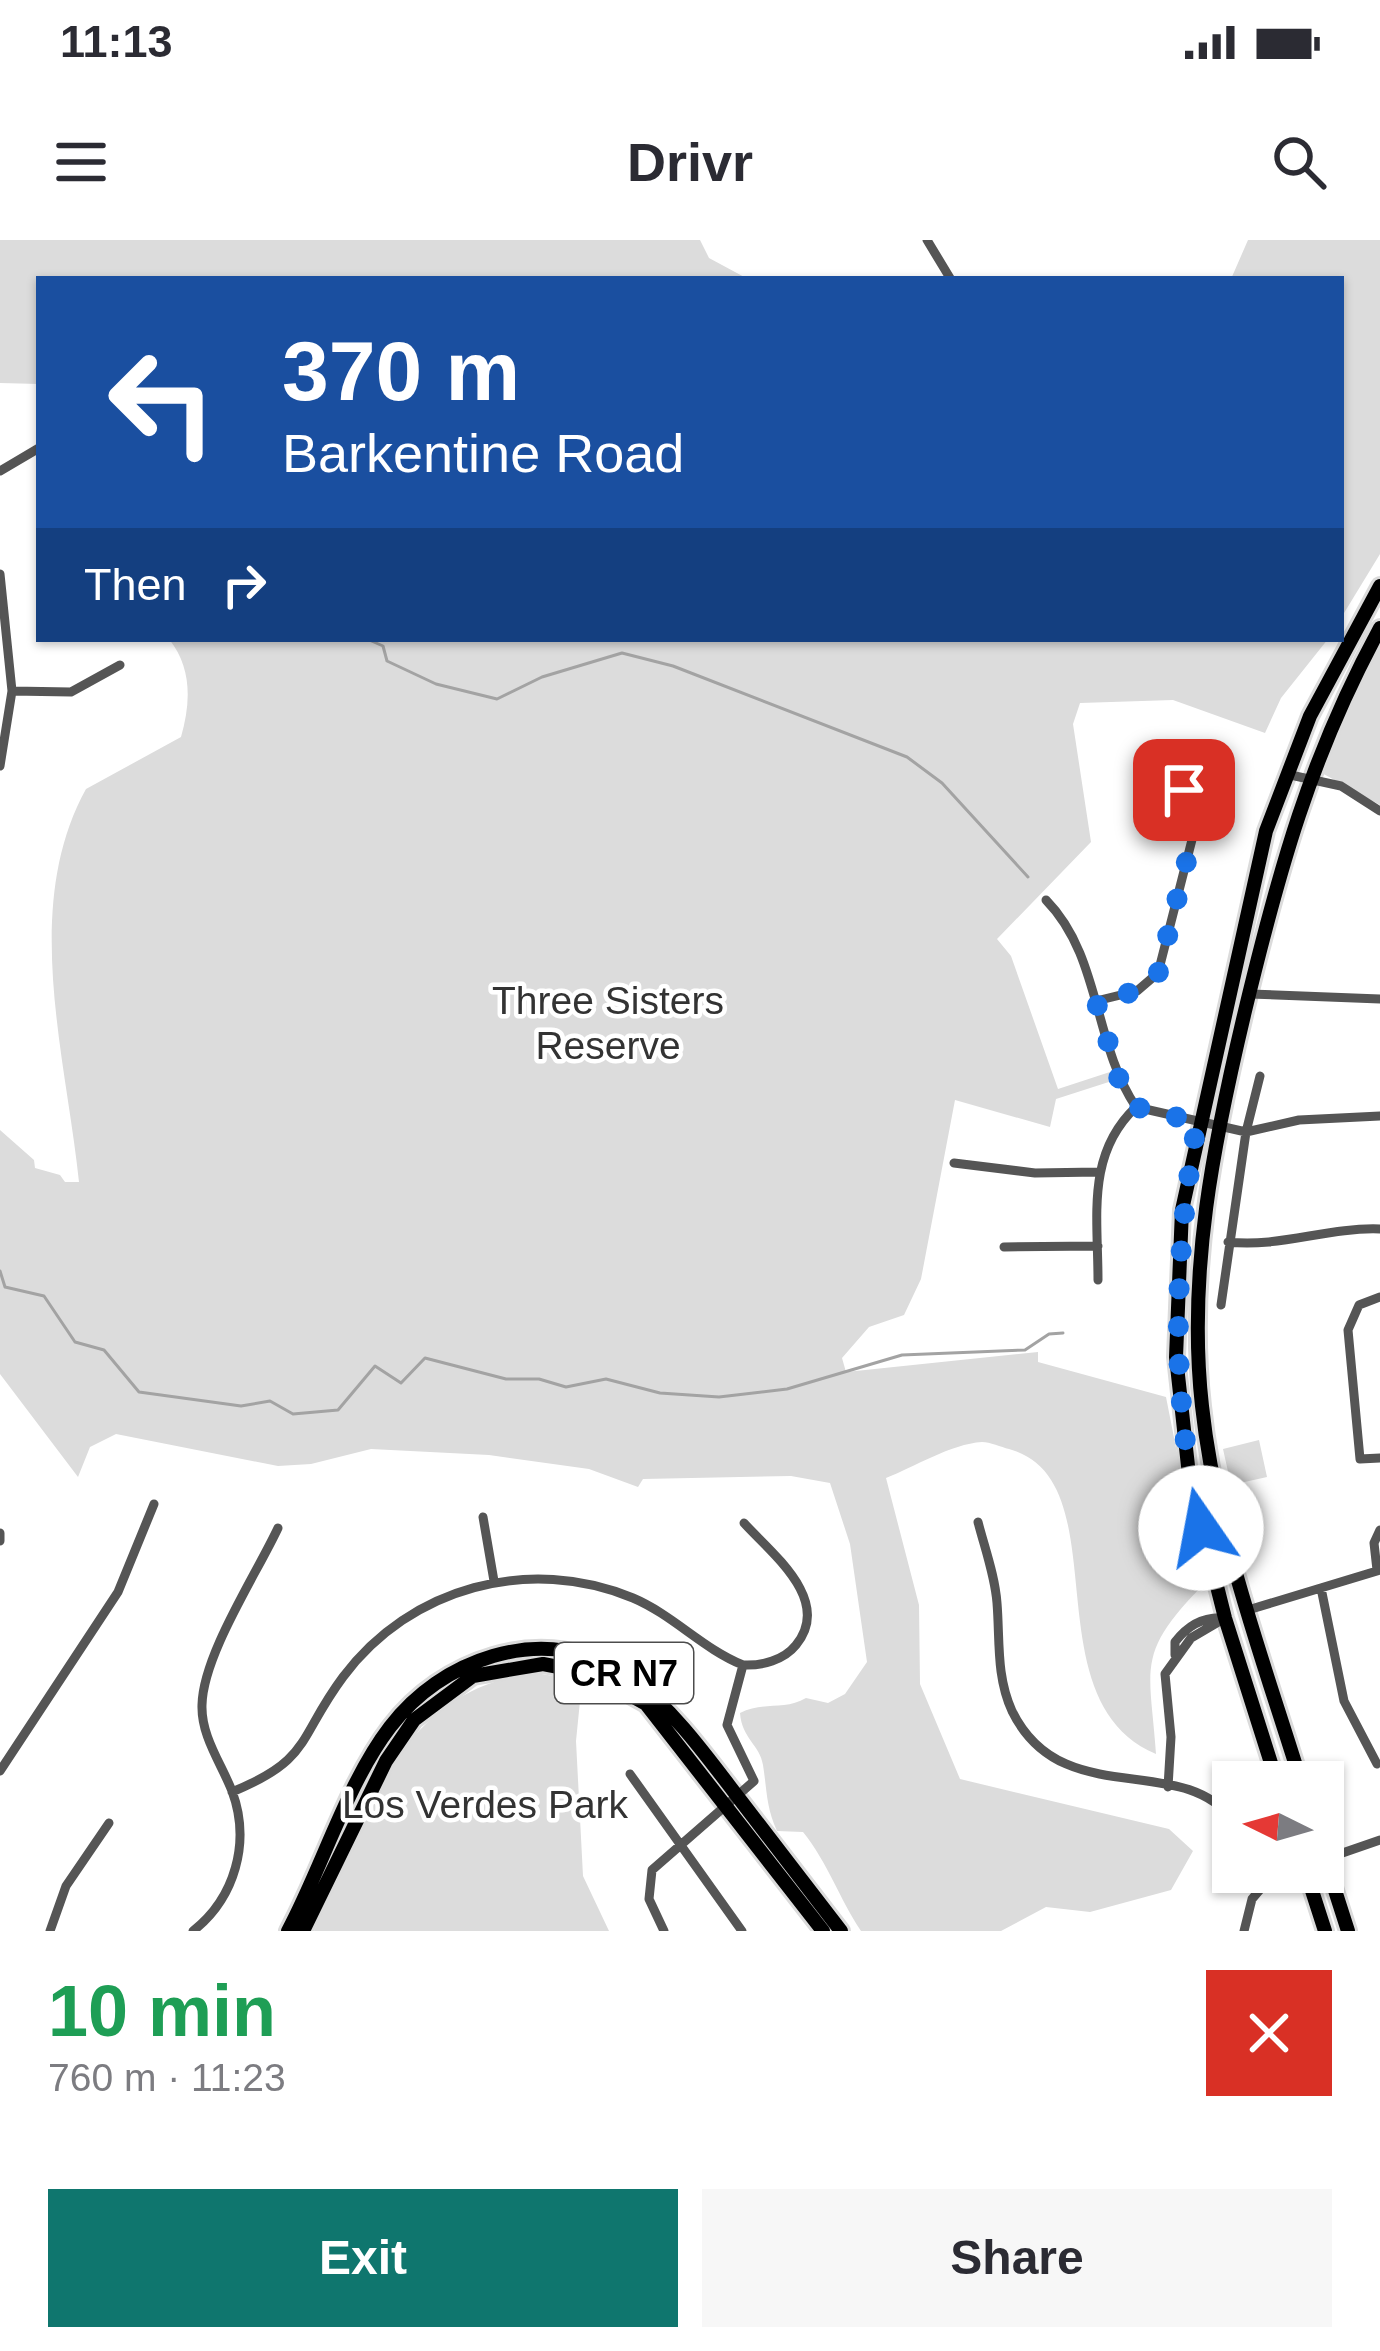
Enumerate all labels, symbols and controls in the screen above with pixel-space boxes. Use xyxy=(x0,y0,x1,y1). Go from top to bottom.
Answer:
text: 11:13 xyxy=(60,16,173,67)
icon: menu xyxy=(48,129,114,195)
icon: search xyxy=(1266,129,1332,195)
text: Drivr xyxy=(627,132,753,192)
icon: left xyxy=(84,324,240,480)
text: 370 m xyxy=(282,324,520,418)
text: Barkentine Road xyxy=(282,423,684,483)
icon: right xyxy=(211,552,277,618)
text: Then xyxy=(84,559,187,610)
pin xyxy=(1133,739,1235,841)
icon: arrive xyxy=(1151,757,1217,823)
park label: Three Sisters Reserve xyxy=(492,979,724,1067)
position arrow xyxy=(1138,1465,1264,1591)
road number: CR N7 xyxy=(555,1643,693,1703)
north arrow xyxy=(1212,1761,1344,1893)
map controls xyxy=(1212,1761,1344,1893)
park label: Los Verdes Park xyxy=(342,1783,629,1826)
button: close xyxy=(1206,1970,1332,2096)
text: 10 min xyxy=(48,1971,276,2051)
text: 760 m · 11:23 xyxy=(48,2056,286,2099)
button: Exit xyxy=(48,2189,678,2327)
button: Share xyxy=(702,2189,1332,2327)

